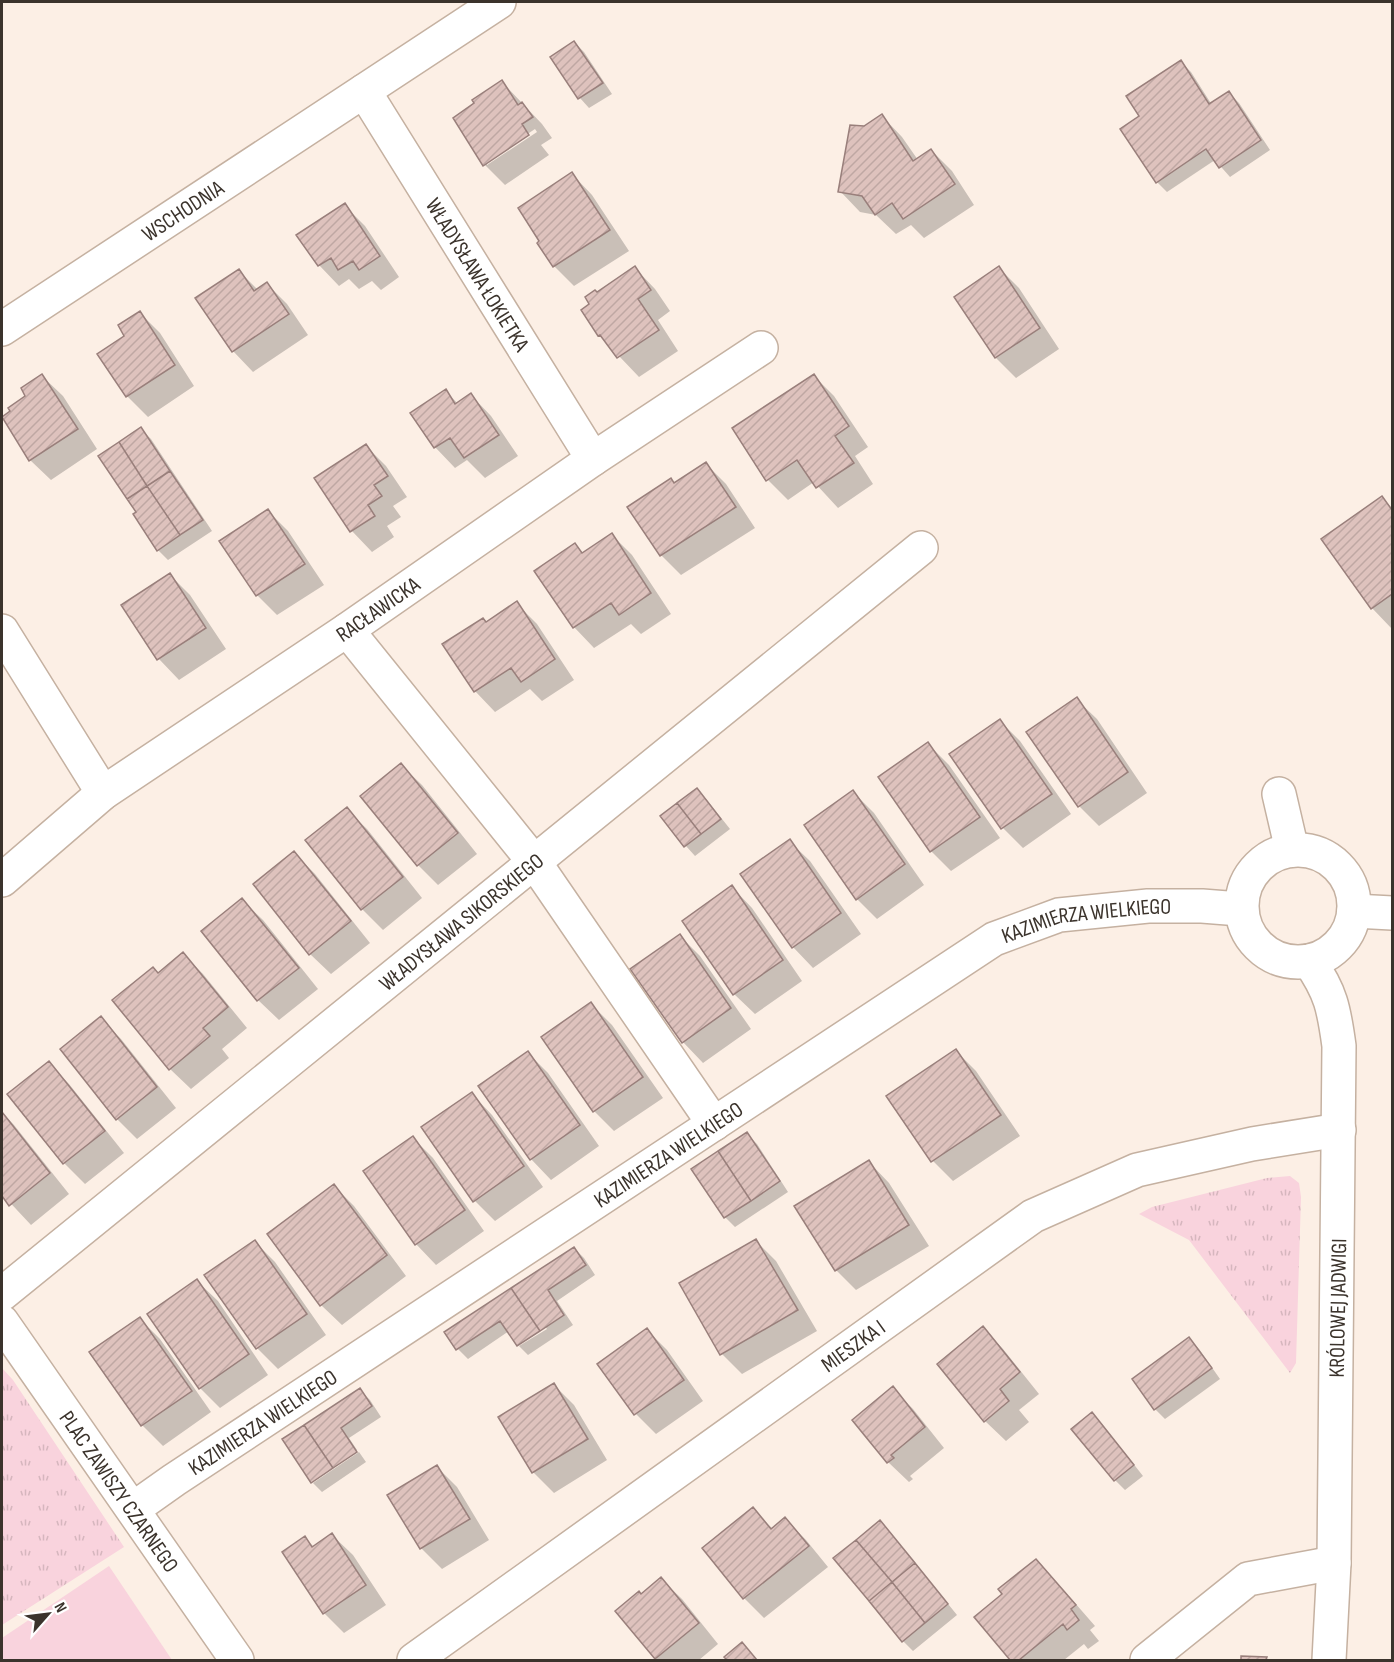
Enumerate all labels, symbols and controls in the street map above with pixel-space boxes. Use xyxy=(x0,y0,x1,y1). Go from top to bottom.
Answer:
street label: WSCHODNIA xyxy=(137,175,230,248)
street label: WŁADYSŁAWA ŁOKIETKA xyxy=(419,194,535,357)
street label: RACŁAWICKA xyxy=(331,571,426,648)
street label: WŁADYSŁAWA SIKORSKIEGO xyxy=(374,848,550,997)
street label: KAZIMIERZA WIELKIEGO xyxy=(998,894,1171,950)
street label: KAZIMIERZA WIELKIEGO xyxy=(589,1096,748,1214)
street label: KRÓLOWEJ JADWIGI xyxy=(1324,1238,1353,1378)
street label: MIESZKA I xyxy=(816,1314,891,1379)
street label: KAZIMIERZA WIELKIEGO xyxy=(183,1364,343,1482)
street label: PLAC ZAWISZY CZARNEGO xyxy=(53,1406,184,1578)
north arrow xyxy=(18,1584,78,1644)
text: N xyxy=(50,1599,70,1616)

